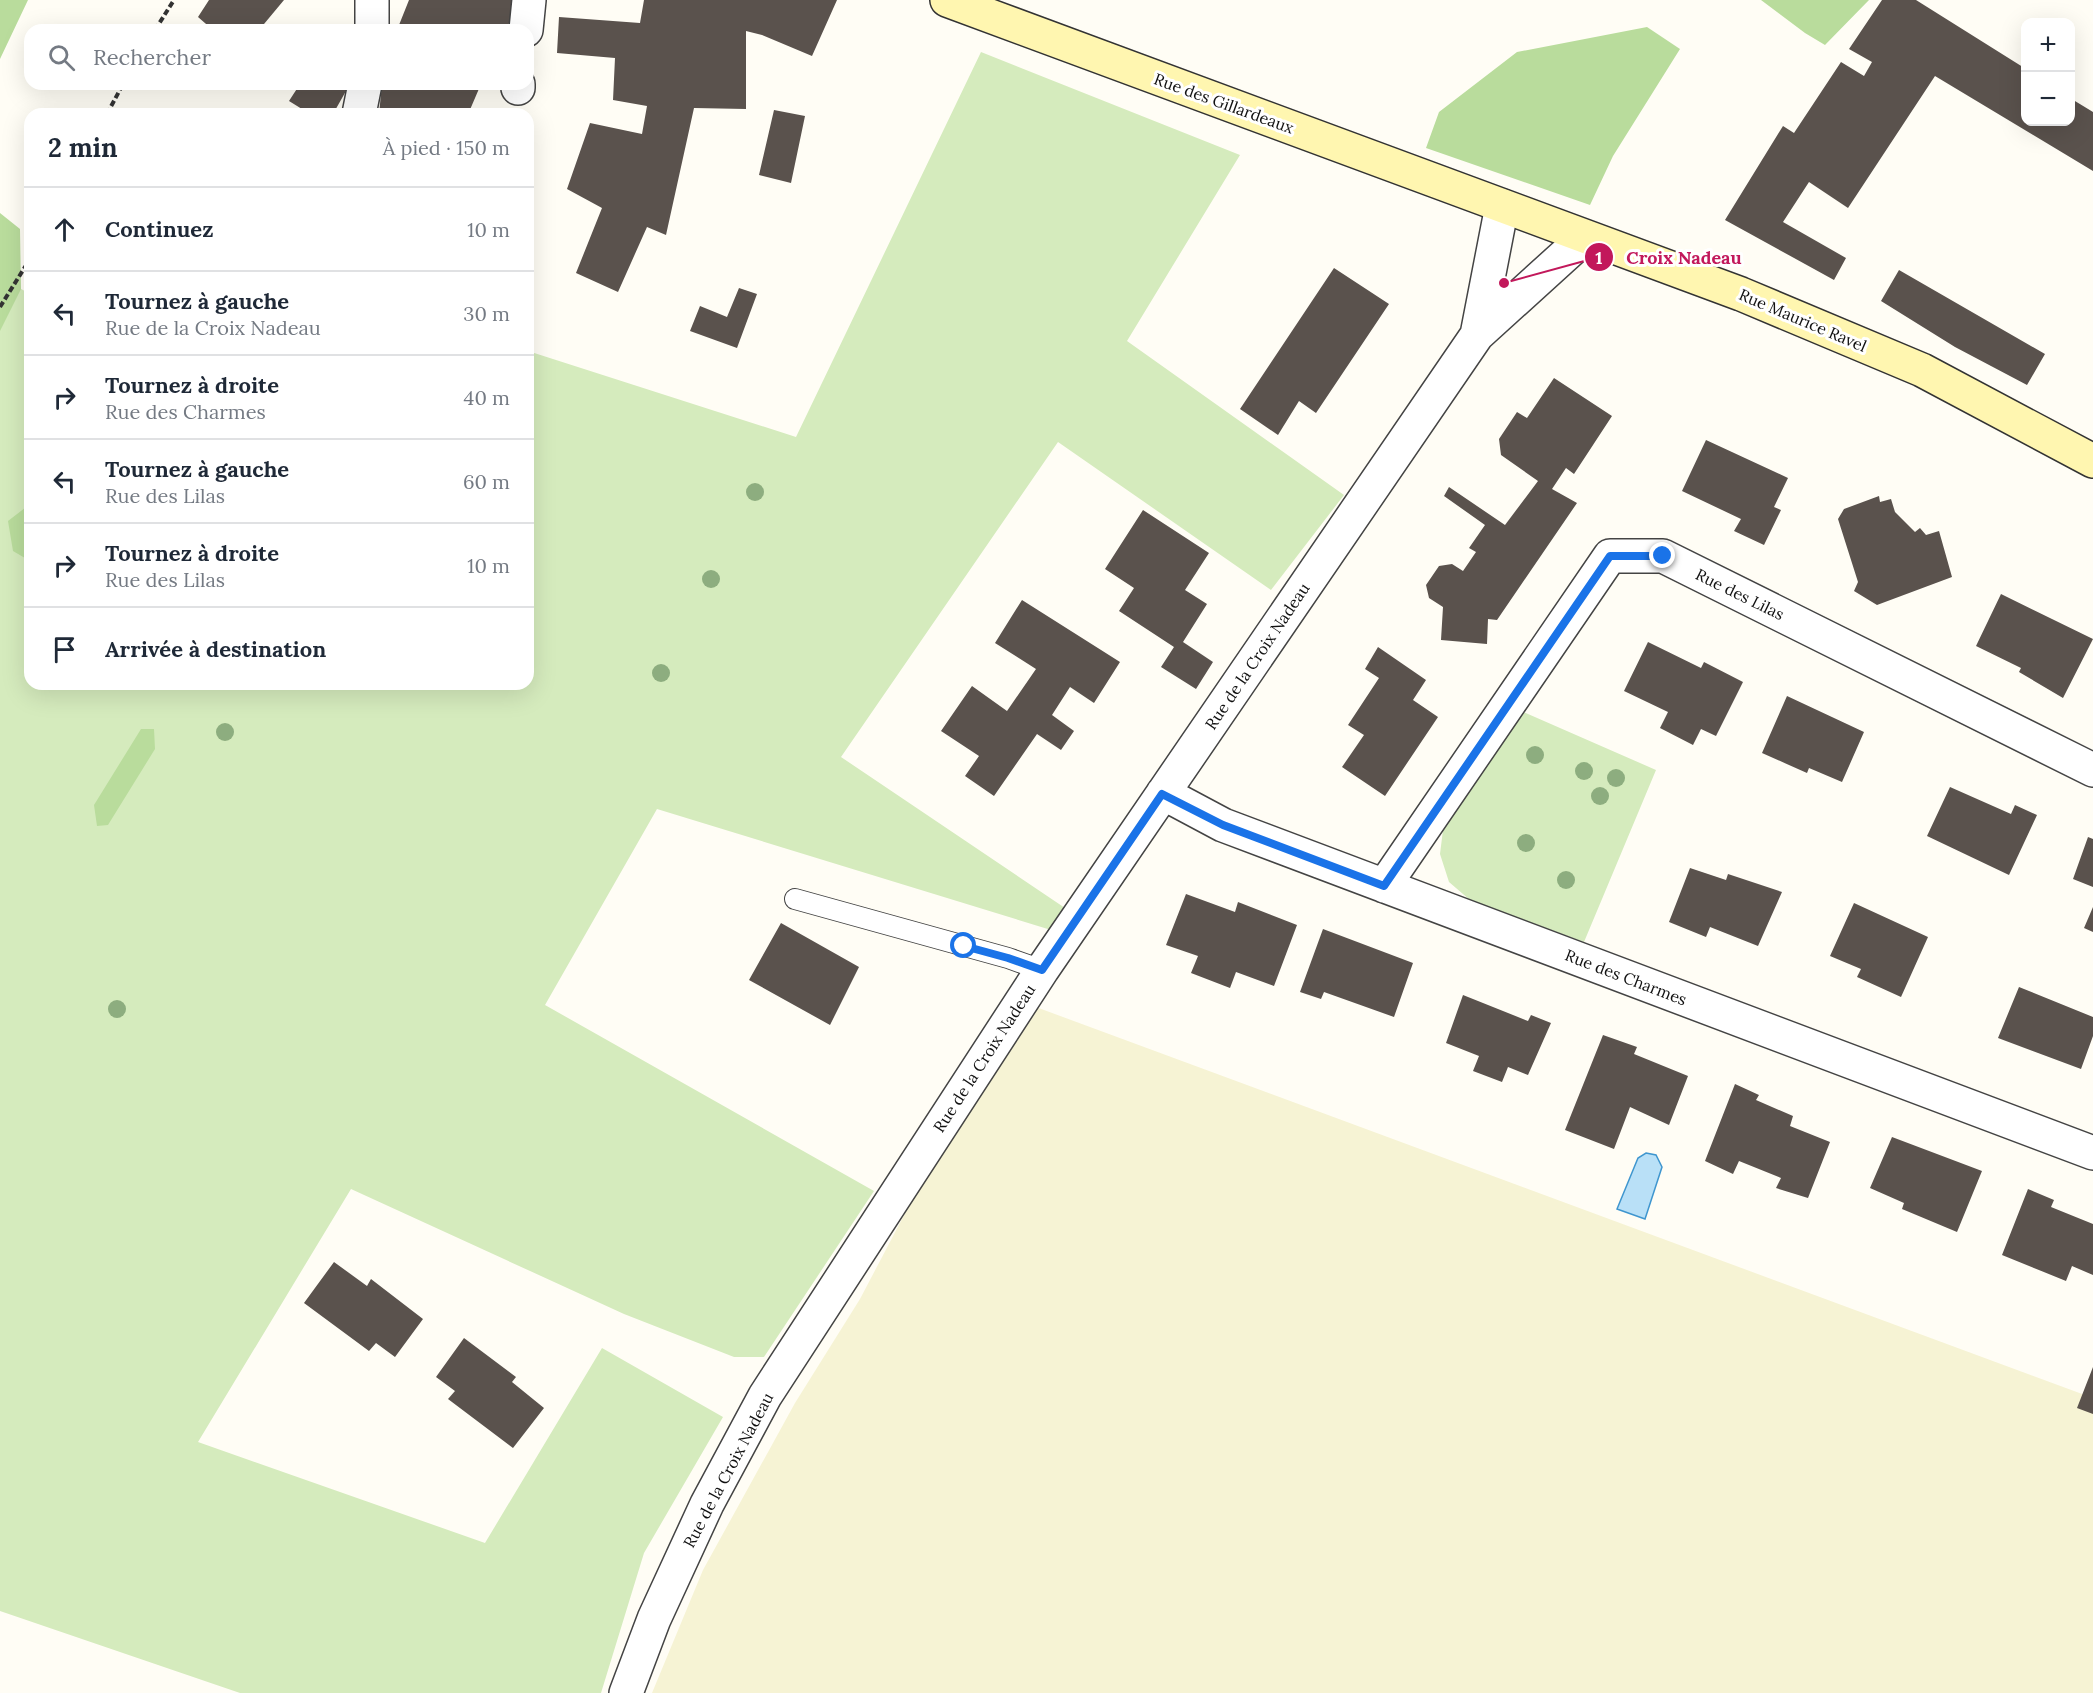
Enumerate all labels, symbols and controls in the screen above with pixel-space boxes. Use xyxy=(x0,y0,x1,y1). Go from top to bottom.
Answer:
map controls xyxy=(2021,18,2075,126)
button: + xyxy=(2021,18,2075,72)
search box xyxy=(24,24,534,90)
icon: search xyxy=(45,41,78,74)
text: Rechercher xyxy=(93,43,211,71)
street label: Rue des Gillardeaux xyxy=(1151,68,1297,138)
button: − xyxy=(2021,72,2075,126)
text: 2 min xyxy=(48,131,118,164)
text: À pied · 150 m xyxy=(383,135,510,160)
icon: ahead xyxy=(48,213,81,246)
text: Continuez xyxy=(105,215,213,243)
text: 10 m xyxy=(467,217,510,242)
callout: Croix Nadeau xyxy=(1584,239,1754,275)
text: 1 xyxy=(1595,246,1603,269)
text: Croix Nadeau xyxy=(1626,246,1742,269)
street label: Rue Maurice Ravel xyxy=(1736,284,1870,356)
text: Tournez à gauche xyxy=(105,287,289,315)
icon: left xyxy=(48,297,81,330)
text: 30 m xyxy=(463,301,510,326)
text: Rue de la Croix Nadeau xyxy=(105,315,321,340)
text: Tournez à droite xyxy=(105,371,279,399)
icon: right xyxy=(48,381,81,414)
text: 40 m xyxy=(464,385,510,410)
text: Rue des Charmes xyxy=(105,399,266,424)
text: Tournez à gauche xyxy=(105,455,289,483)
icon: left xyxy=(48,465,81,498)
text: 60 m xyxy=(463,469,510,494)
text: Rue des Lilas xyxy=(105,483,225,508)
text: Tournez à droite xyxy=(105,539,279,567)
route end xyxy=(1649,542,1675,568)
icon: right xyxy=(48,549,81,582)
text: 10 m xyxy=(467,553,510,578)
street label: Rue des Lilas xyxy=(1692,564,1788,624)
text: Rue des Lilas xyxy=(105,567,225,592)
street label: Rue de la Croix Nadeau xyxy=(1200,579,1314,733)
icon: arrive xyxy=(48,633,81,666)
text: Arrivée à destination xyxy=(105,635,326,663)
route start xyxy=(950,932,976,958)
street label: Rue des Charmes xyxy=(1562,945,1690,1009)
street label: Rue de la Croix Nadeau xyxy=(929,980,1040,1136)
street label: Rue de la Croix Nadeau xyxy=(679,1389,778,1551)

